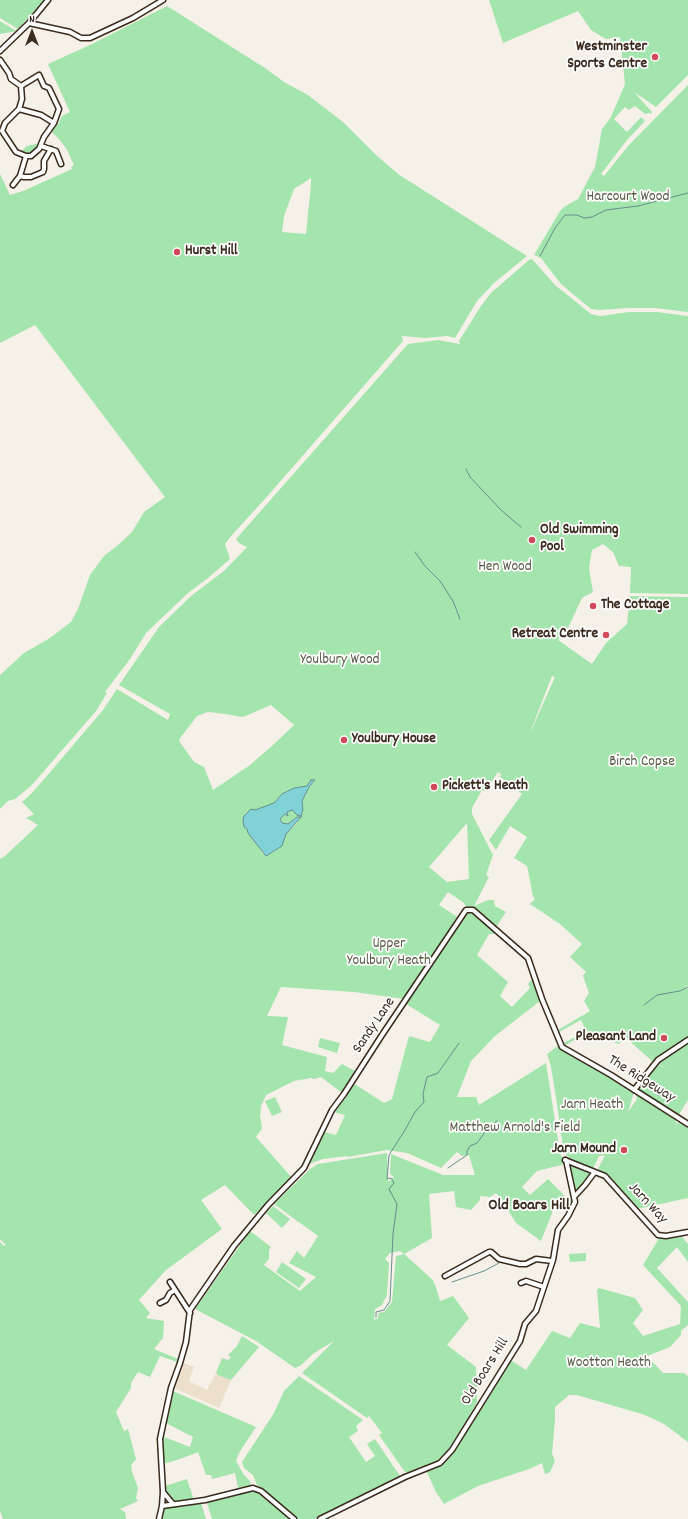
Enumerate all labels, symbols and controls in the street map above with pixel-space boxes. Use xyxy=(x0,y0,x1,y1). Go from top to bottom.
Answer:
north arrow xyxy=(12,12,52,52)
text: N xyxy=(29,12,35,28)
place label: Westminster Sports Centre xyxy=(567,39,647,74)
marker: Westminster Sports Centre xyxy=(650,52,660,62)
park label: Harcourt Wood xyxy=(587,189,669,207)
place label: Hurst Hill xyxy=(185,243,238,261)
marker: Hurst Hill xyxy=(172,247,182,257)
place label: Old Swimming Pool xyxy=(540,522,619,557)
marker: Old Swimming Pool xyxy=(527,535,537,545)
park label: Hen Wood xyxy=(478,559,532,577)
place label: The Cottage xyxy=(601,597,669,615)
marker: The Cottage xyxy=(588,601,598,611)
place label: Retreat Centre xyxy=(512,626,598,644)
marker: Retreat Centre xyxy=(601,630,611,640)
park label: Youlbury Wood xyxy=(300,652,380,670)
place label: Youlbury House xyxy=(352,731,436,749)
marker: Youlbury House xyxy=(339,735,349,745)
park label: Birch Copse xyxy=(609,754,675,772)
place label: Pickett's Heath xyxy=(442,778,528,796)
marker: Pickett's Heath xyxy=(429,782,439,792)
park label: Upper Youlbury Heath xyxy=(347,936,431,971)
street label: Sandy Lane xyxy=(350,995,400,1057)
place label: Pleasant Land xyxy=(576,1029,656,1047)
marker: Pleasant Land xyxy=(659,1033,669,1043)
street label: The Ridgeway xyxy=(604,1052,678,1108)
park label: Jarn Heath xyxy=(561,1097,623,1115)
park label: Matthew Arnold's Field xyxy=(450,1120,580,1138)
place label: Jarn Mound xyxy=(552,1141,616,1159)
marker: Jarn Mound xyxy=(619,1145,629,1155)
street label: Jarn Way xyxy=(623,1180,671,1228)
district label: Old Boars Hill xyxy=(488,1197,570,1217)
street label: Old Boars Hill xyxy=(458,1335,514,1409)
park label: Wootton Heath xyxy=(567,1355,651,1373)

